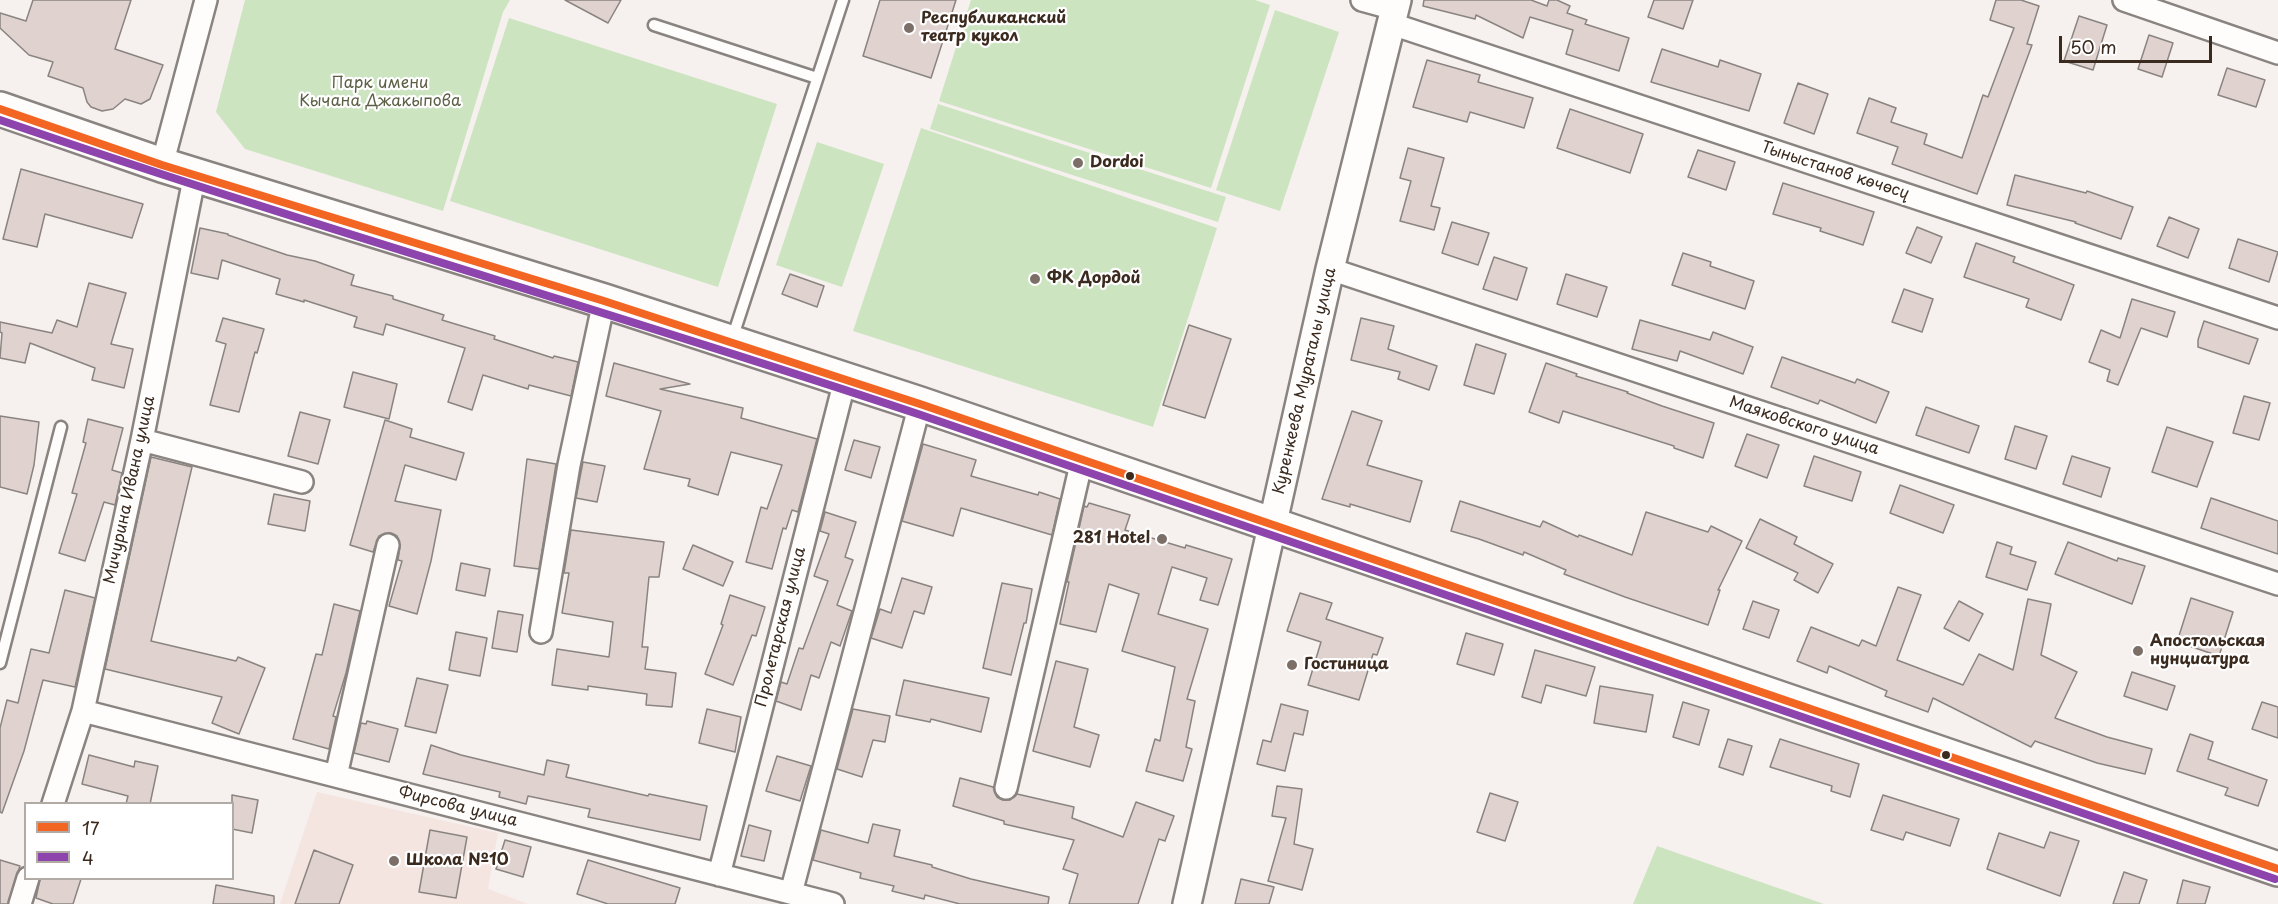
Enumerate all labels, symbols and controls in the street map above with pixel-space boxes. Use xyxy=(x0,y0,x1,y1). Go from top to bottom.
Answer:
place label: Республиканский театр кукол xyxy=(921,9,1066,47)
marker: Республиканский театр кукол xyxy=(902,21,916,35)
scale bar xyxy=(2062,24,2215,62)
text: 50 m xyxy=(2070,33,2117,60)
park label: Парк имени Кычана Джакыпова xyxy=(299,74,461,112)
street label: Тыныстанов көчөсү xyxy=(1759,138,1911,204)
place label: Dordoi xyxy=(1090,153,1144,173)
marker: Dordoi xyxy=(1071,156,1085,170)
street label: Куренкеева Мураталы улица xyxy=(1270,266,1340,496)
place label: ФК Дордой xyxy=(1047,269,1140,289)
marker: ФК Дордой xyxy=(1028,272,1042,286)
street label: Маяковского улица xyxy=(1727,393,1881,459)
street label: Мичурина Ивана улица xyxy=(101,394,159,586)
unlabelled marker xyxy=(1124,470,1136,482)
place label: 281 Hotel xyxy=(1073,529,1150,549)
marker: 281 Hotel xyxy=(1155,532,1169,546)
street label: Пролетарская улица xyxy=(752,545,810,709)
place label: Апостольская нунциатура xyxy=(2150,632,2265,670)
marker: Апостольская нунциатура xyxy=(2131,644,2145,658)
place label: Гостиница xyxy=(1304,655,1389,675)
marker: Гостиница xyxy=(1285,658,1299,672)
unlabelled marker xyxy=(1940,749,1952,761)
street label: Фирсова улица xyxy=(397,783,519,831)
legend xyxy=(24,802,234,880)
text: 17 xyxy=(82,814,100,841)
text: 4 xyxy=(82,844,94,871)
place label: Школа №10 xyxy=(406,851,509,871)
marker: Школа №10 xyxy=(387,854,401,868)

